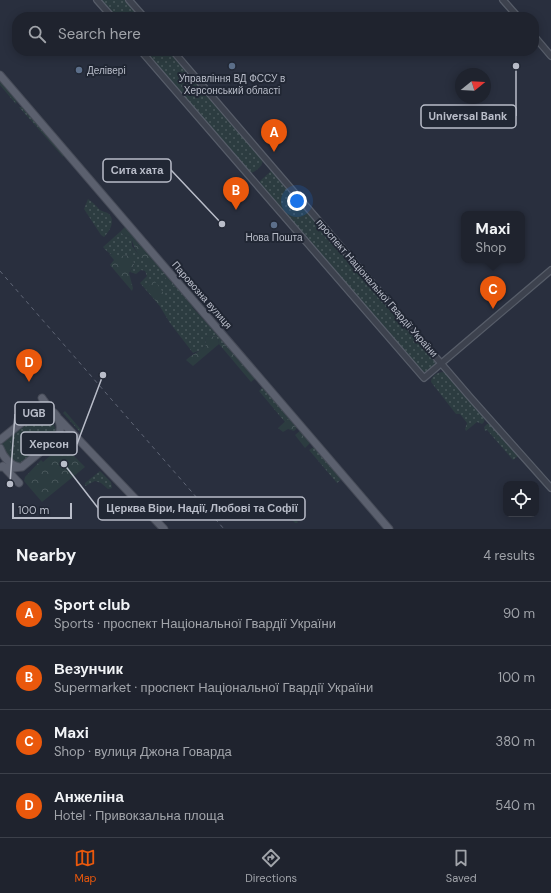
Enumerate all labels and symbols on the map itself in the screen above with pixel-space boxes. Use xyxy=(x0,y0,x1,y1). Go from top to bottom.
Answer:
marker: Управління ВД ФССУ в Херсонський області xyxy=(227,61,237,71)
place label: Делівері xyxy=(87,64,126,77)
marker: Делівері xyxy=(74,65,84,75)
north arrow xyxy=(455,68,491,104)
place label: Управління ВД ФССУ в Херсонський області xyxy=(179,72,285,97)
callout: Universal Bank xyxy=(421,105,516,128)
text: Universal Bank xyxy=(429,109,508,123)
pin: A xyxy=(261,119,287,152)
callout: Сита хата xyxy=(103,159,171,182)
text: Сита хата xyxy=(111,163,164,177)
pin: B xyxy=(223,177,249,210)
your location xyxy=(287,191,307,211)
street label: проспект Національної Гвардії України xyxy=(313,216,441,360)
marker: Нова Пошта xyxy=(269,220,279,230)
place label: Нова Пошта xyxy=(245,231,303,244)
street label: Паровозна вулиця xyxy=(169,259,235,331)
pin: C xyxy=(480,276,506,309)
pin: D xyxy=(16,349,42,382)
callout: UGB xyxy=(15,402,54,425)
text: UGB xyxy=(22,406,46,420)
callout: Херсон xyxy=(21,432,77,455)
text: Херсон xyxy=(29,437,69,451)
callout: Церква Віри, Надії, Любові та Софії xyxy=(98,497,305,520)
scale bar xyxy=(12,501,72,520)
text: Церква Віри, Надії, Любові та Софії xyxy=(106,501,299,515)

